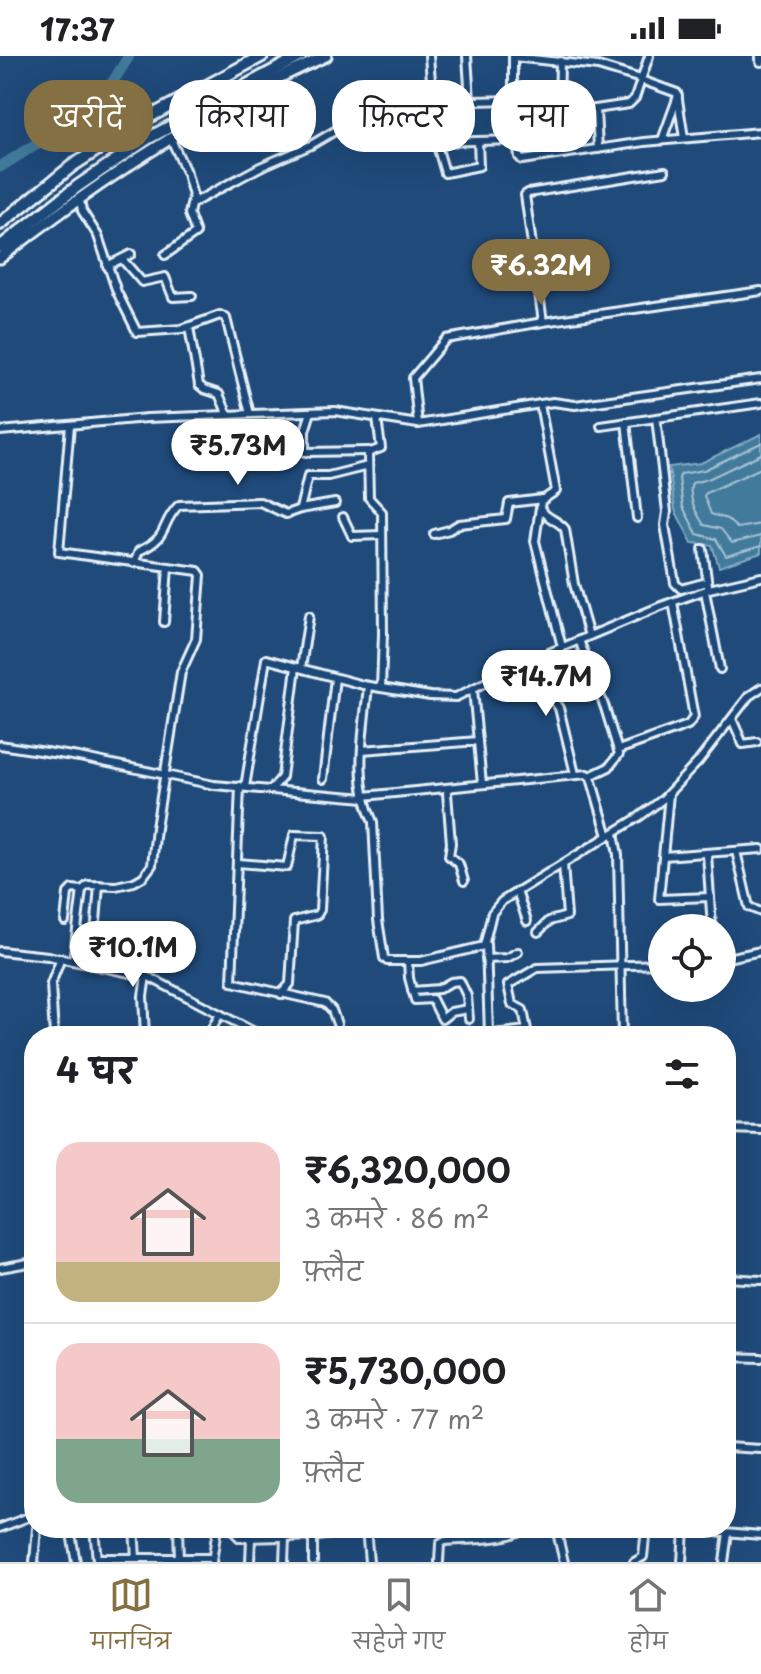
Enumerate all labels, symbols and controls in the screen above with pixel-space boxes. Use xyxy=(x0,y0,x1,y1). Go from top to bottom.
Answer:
text: 17:37 xyxy=(40,6,115,51)
chip: खरीदें xyxy=(24,80,153,152)
chip: किराया xyxy=(169,80,316,152)
chip: फ़िल्टर xyxy=(332,80,475,152)
chip: नया xyxy=(491,80,596,152)
pin: ₹6.32M xyxy=(476,239,606,307)
text: ₹6.32M xyxy=(490,245,592,284)
pin: ₹5.73M xyxy=(173,419,303,487)
text: ₹5.73M xyxy=(189,425,287,464)
pin: ₹14.7M xyxy=(481,650,611,718)
text: ₹14.7M xyxy=(500,656,592,695)
map controls xyxy=(648,914,736,1002)
button: locate xyxy=(648,914,736,1002)
pin: ₹10.1M xyxy=(68,921,198,989)
text: ₹10.1M xyxy=(88,927,178,966)
text: 4 घर xyxy=(56,1043,135,1095)
icon: filters xyxy=(660,1052,704,1096)
text: ₹6,320,000 xyxy=(304,1143,511,1195)
icon: home xyxy=(120,1174,216,1270)
text: 3 कमरे · 86 m² xyxy=(304,1198,489,1237)
text: फ़्लैट xyxy=(304,1251,363,1290)
text: ₹5,730,000 xyxy=(304,1344,506,1396)
icon: home xyxy=(120,1375,216,1471)
text: 3 कमरे · 77 m² xyxy=(304,1399,484,1438)
text: फ़्लैट xyxy=(304,1452,363,1491)
tab: मानचित्र xyxy=(91,1573,171,1666)
tab: सहेजे गए xyxy=(352,1573,445,1666)
tab: होम xyxy=(626,1573,670,1666)

